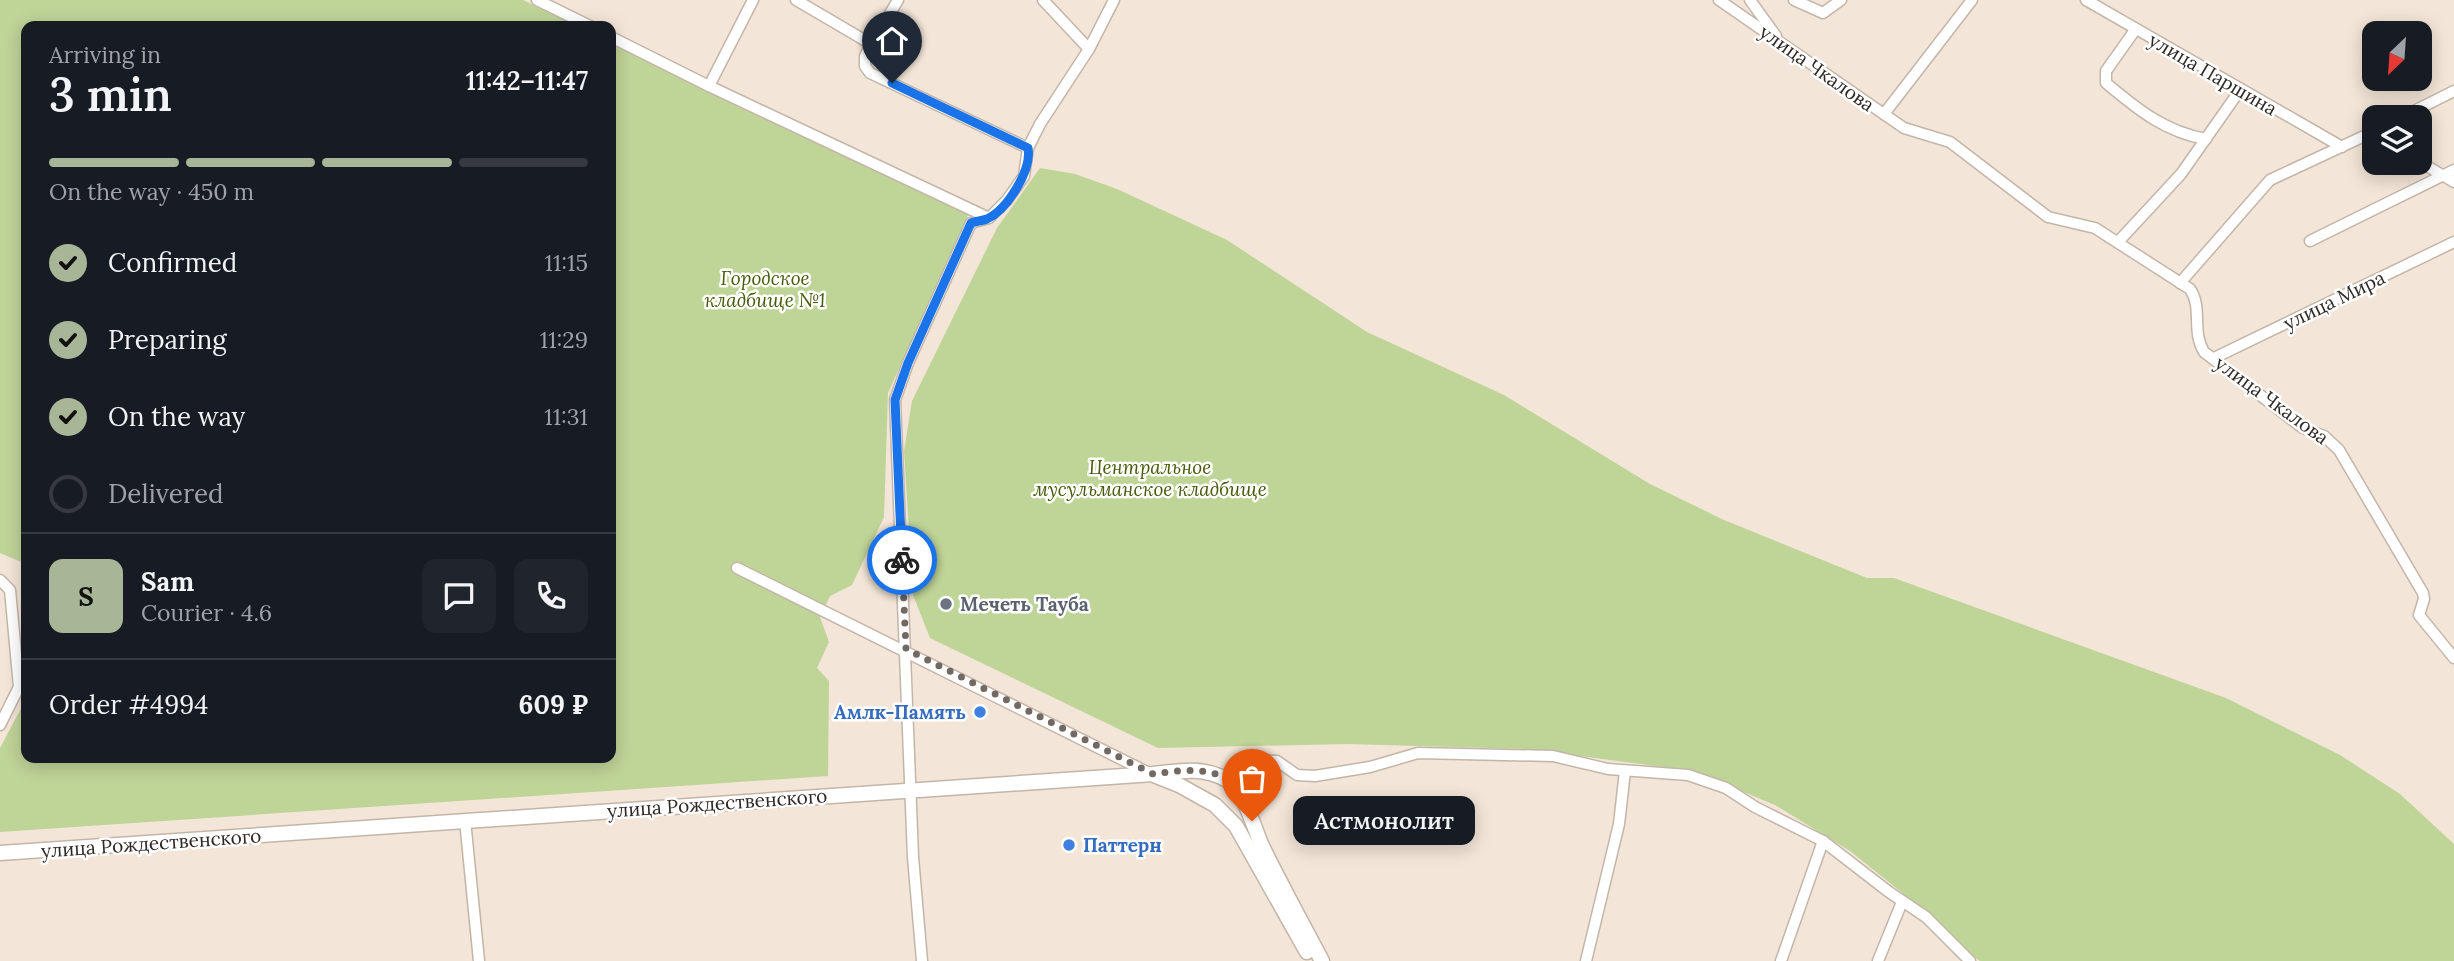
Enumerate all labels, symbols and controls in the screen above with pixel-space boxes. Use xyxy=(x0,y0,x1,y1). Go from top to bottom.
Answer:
pin xyxy=(862,11,922,83)
street label: улица Чкалова xyxy=(1755,19,1879,117)
north arrow xyxy=(2362,21,2432,91)
map controls xyxy=(2362,21,2432,175)
icon: home xyxy=(873,22,911,60)
street label: улица Паршина xyxy=(2144,28,2282,121)
text: Arriving in xyxy=(49,40,161,69)
text: 11:42–11:47 xyxy=(466,64,588,97)
text: 3 min xyxy=(49,65,172,124)
button: layers xyxy=(2362,105,2432,175)
text: On the way · 450 m xyxy=(49,177,254,206)
icon: check xyxy=(49,244,87,282)
text: Confirmed xyxy=(108,246,237,279)
text: 11:15 xyxy=(545,248,588,277)
street label: улица Мира xyxy=(2279,265,2389,335)
park label: Городское кладбище №1 xyxy=(704,266,826,312)
icon: check xyxy=(49,321,87,359)
text: Preparing xyxy=(108,323,227,356)
text: 11:29 xyxy=(540,325,588,354)
street label: улица Чкалова xyxy=(2210,351,2334,449)
icon: check xyxy=(49,398,87,436)
text: On the way xyxy=(108,400,245,433)
text: 11:31 xyxy=(544,402,588,431)
park label: Центральное мусульманское кладбище xyxy=(1032,455,1267,501)
text: Delivered xyxy=(108,477,224,510)
courier xyxy=(867,525,937,595)
icon: bike xyxy=(883,541,921,579)
button: chat xyxy=(422,559,496,633)
button: phone xyxy=(514,559,588,633)
text: Sam xyxy=(141,565,194,598)
text: S xyxy=(78,580,94,613)
place label: Мечеть Тауба xyxy=(960,592,1089,616)
marker: Мечеть Тауба xyxy=(938,596,954,612)
text: Courier · 4.6 xyxy=(141,598,272,627)
text: Order #4994 xyxy=(49,688,208,721)
text: 609 ₽ xyxy=(519,688,588,721)
place label: Амлк-Память xyxy=(834,700,966,724)
marker: Амлк-Память xyxy=(972,704,988,720)
pin xyxy=(1222,749,1282,821)
icon: bag xyxy=(1233,760,1271,798)
street label: улица Рождественского xyxy=(606,783,828,823)
callout: Астмонолит xyxy=(1294,796,1476,846)
text: Астмонолит xyxy=(1314,806,1454,835)
street label: улица Рождественского xyxy=(40,823,262,863)
place label: Паттерн xyxy=(1083,833,1162,857)
marker: Паттерн xyxy=(1061,837,1077,853)

